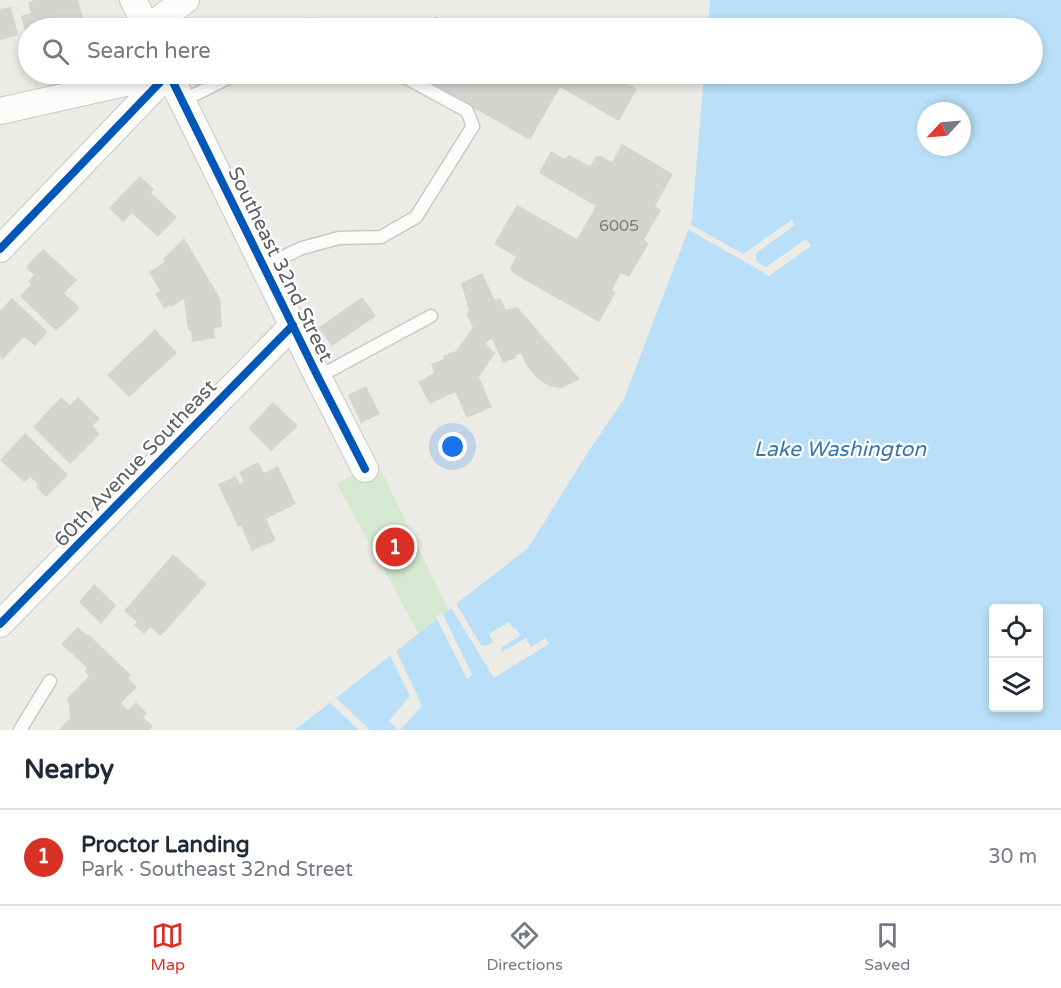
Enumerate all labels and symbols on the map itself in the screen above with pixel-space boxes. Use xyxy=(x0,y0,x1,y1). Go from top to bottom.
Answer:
north arrow xyxy=(917,102,971,156)
street label: Southeast 32nd Street xyxy=(222,163,338,366)
house number: 6005 xyxy=(599,216,639,236)
street label: 60th Avenue Southeast xyxy=(50,375,222,552)
your location xyxy=(438,432,467,461)
water label: Lake Washington xyxy=(754,437,927,462)
pin: 1 xyxy=(376,524,414,570)

